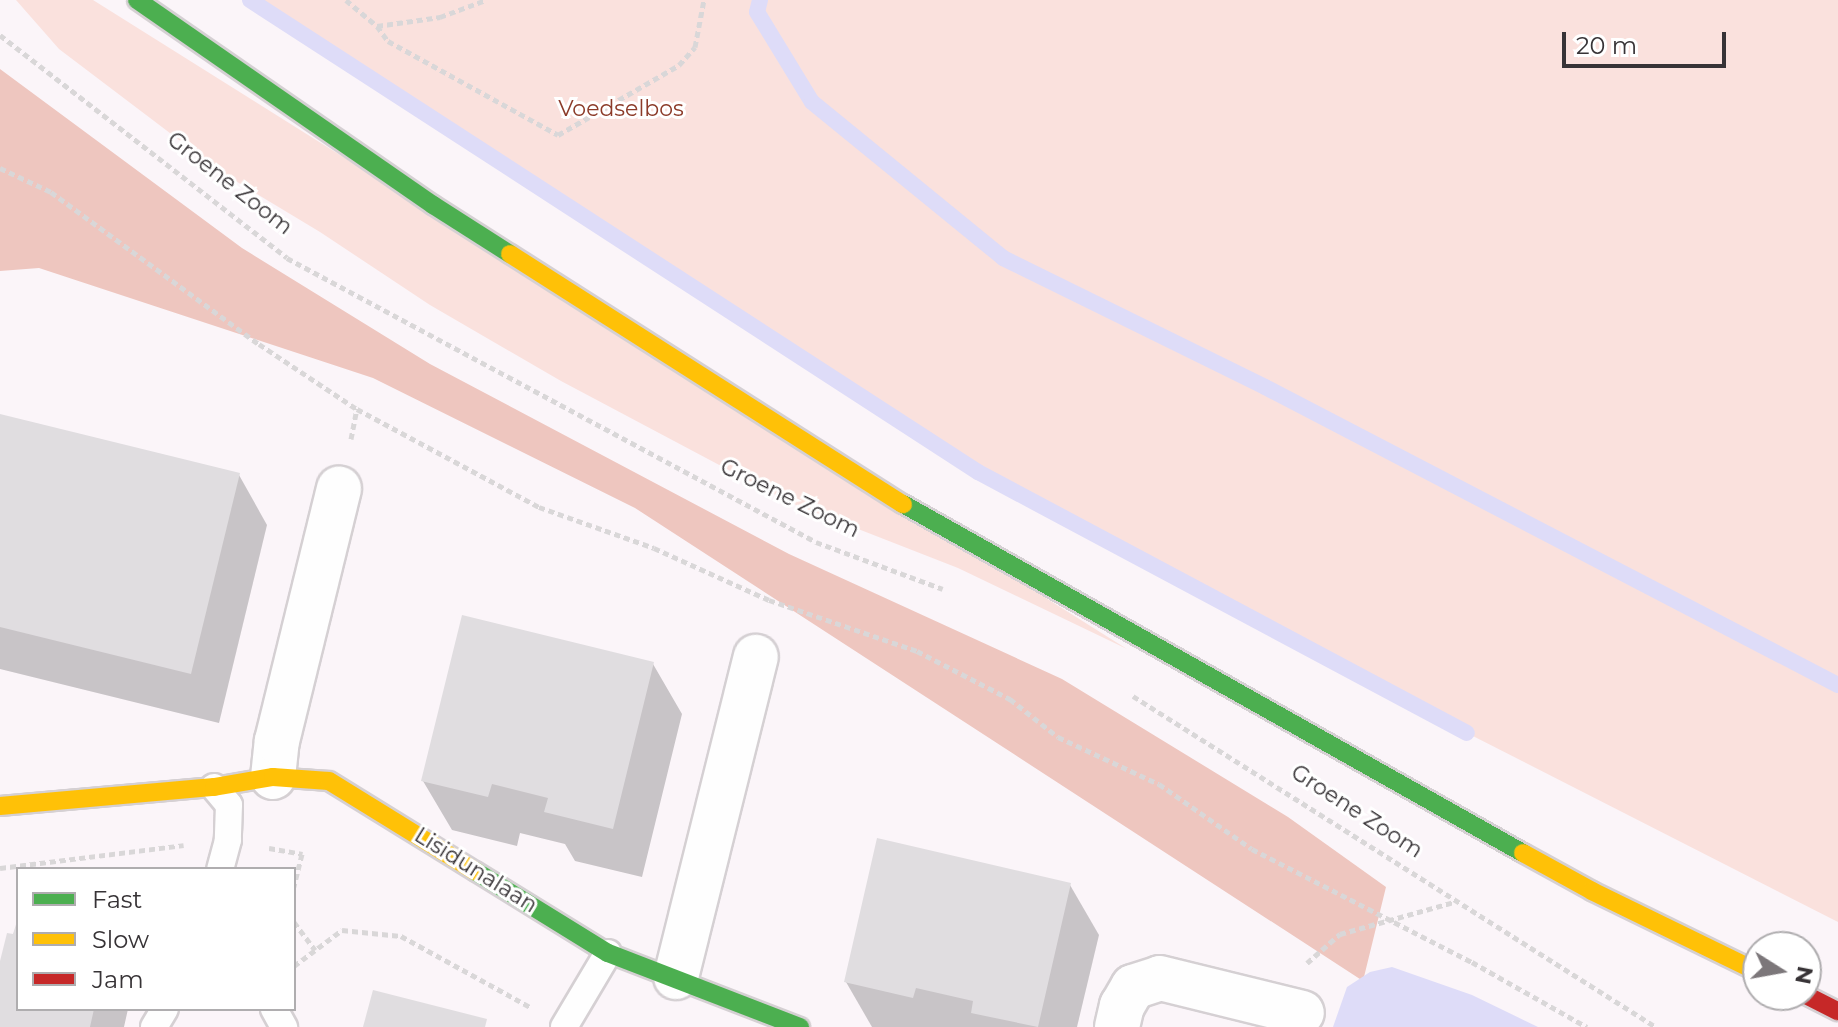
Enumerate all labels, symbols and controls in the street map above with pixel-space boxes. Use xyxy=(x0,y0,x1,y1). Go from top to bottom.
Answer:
scale bar xyxy=(1566,16,1730,66)
text: 20 m xyxy=(1576,31,1637,60)
park label: Voedselbos xyxy=(558,96,684,122)
street label: Groene Zoom xyxy=(162,126,298,240)
street label: Groene Zoom xyxy=(716,453,864,543)
street label: Groene Zoom xyxy=(1286,759,1428,863)
street label: Lisidunalaan xyxy=(410,822,542,918)
legend xyxy=(16,867,296,1011)
text: Fast xyxy=(92,885,142,914)
text: Slow xyxy=(92,925,149,954)
north arrow xyxy=(1742,931,1822,1011)
text: N xyxy=(1789,964,1819,987)
text: Jam xyxy=(92,965,144,994)

